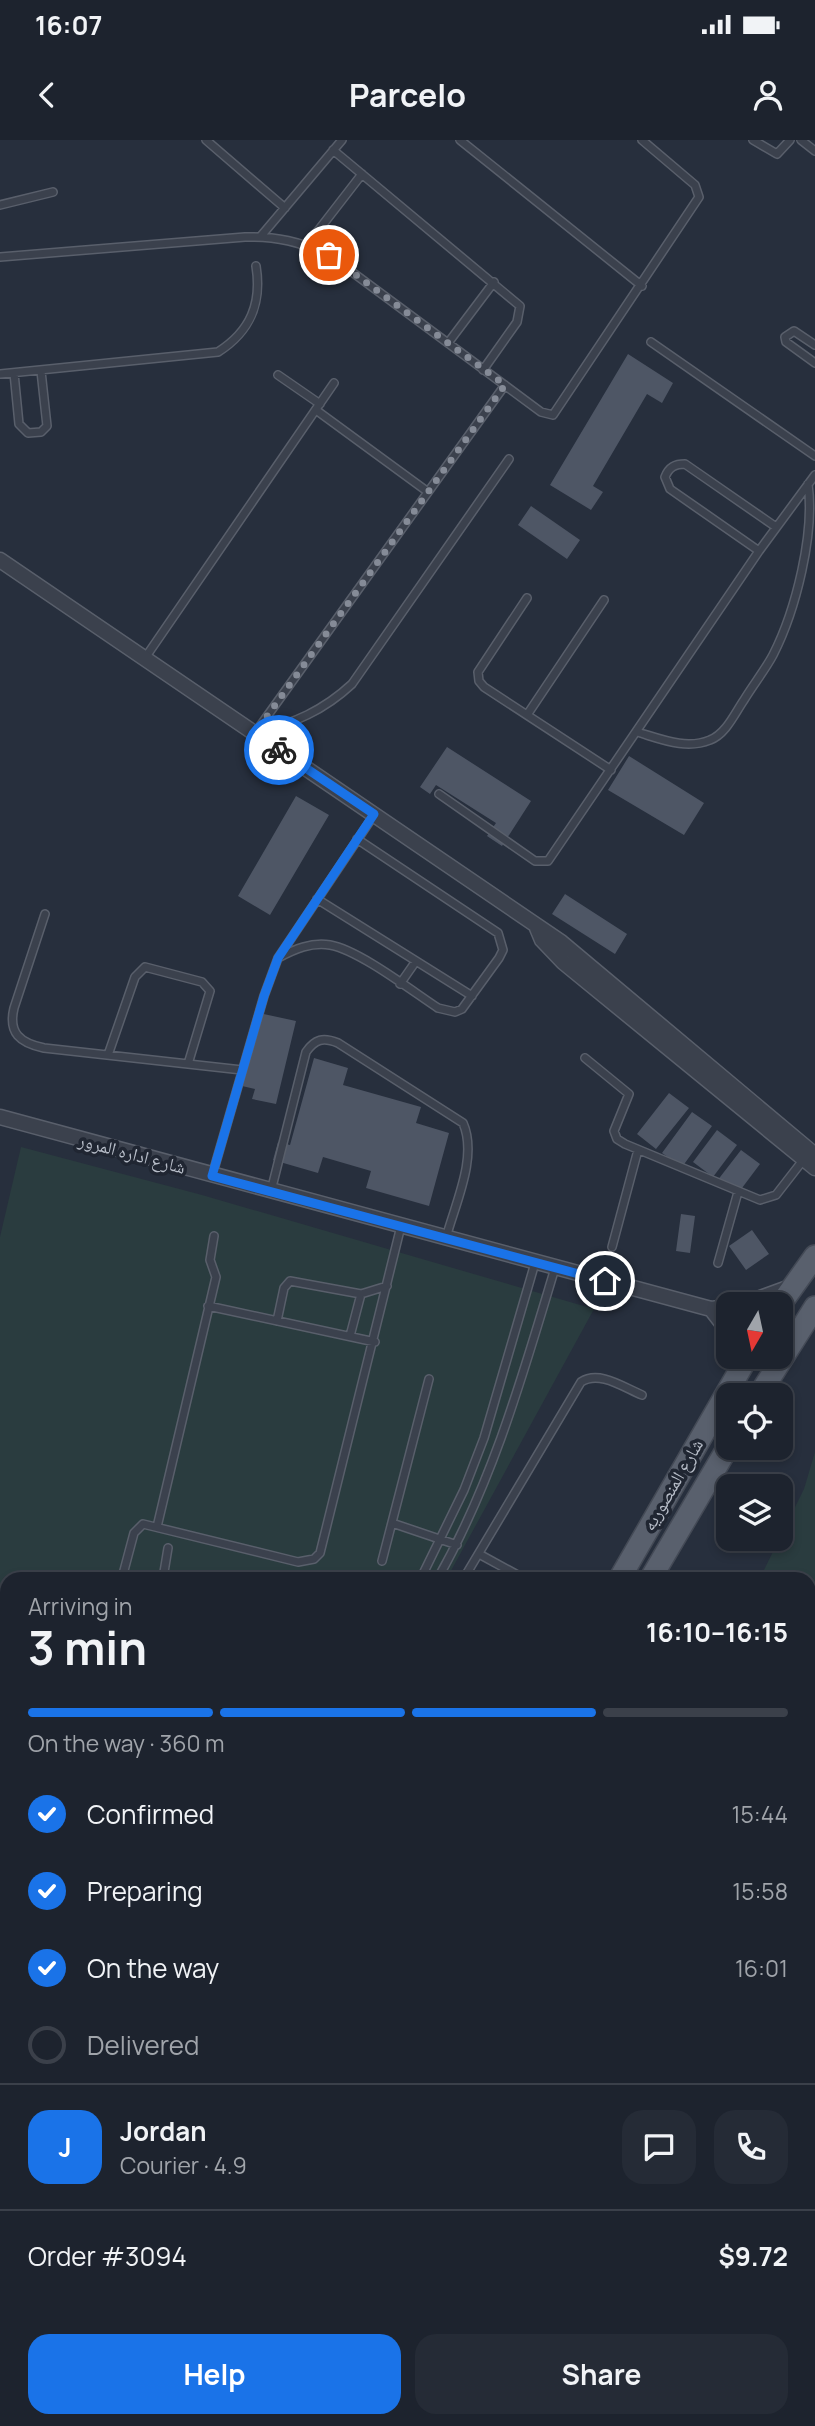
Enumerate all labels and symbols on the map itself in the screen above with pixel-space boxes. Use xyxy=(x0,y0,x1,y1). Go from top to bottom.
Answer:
pin xyxy=(299,225,359,285)
courier xyxy=(244,715,314,785)
street label: شارع اداره المرور xyxy=(75,1127,188,1179)
pin xyxy=(575,1251,635,1311)
north arrow xyxy=(716,1292,793,1368)
street label: شارع المنصوريه xyxy=(636,1434,708,1535)

